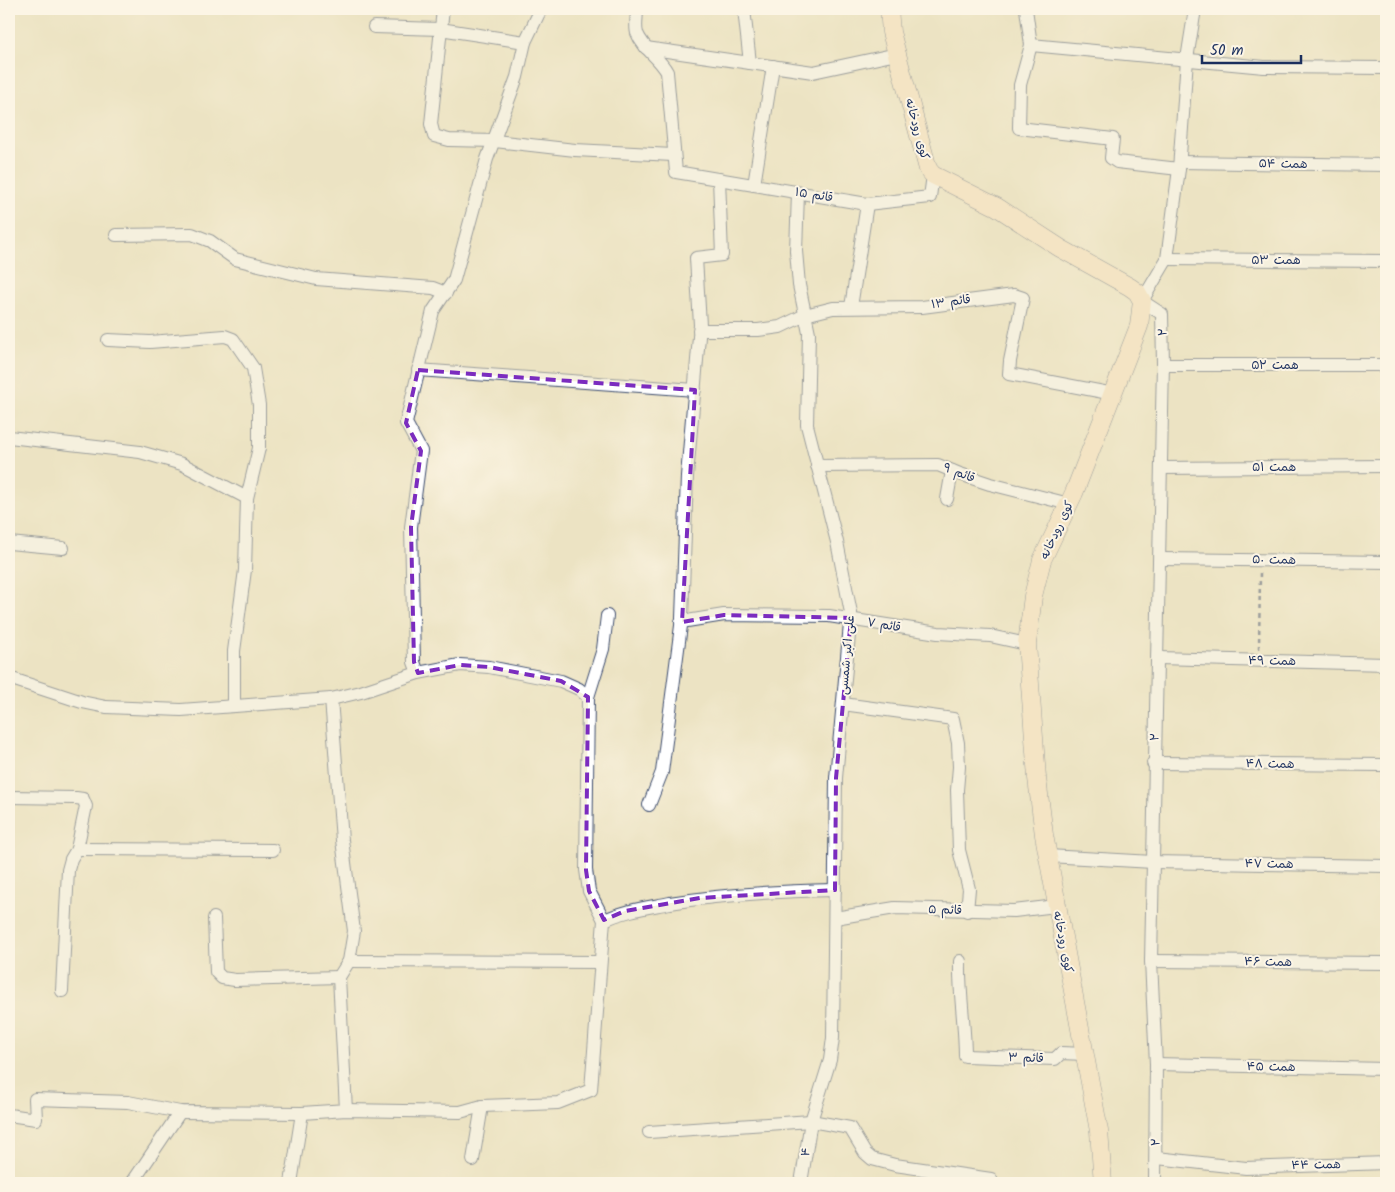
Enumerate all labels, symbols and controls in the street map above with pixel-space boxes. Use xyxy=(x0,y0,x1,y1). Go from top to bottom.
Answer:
scale bar xyxy=(1202,32,1301,64)
text: 50 m xyxy=(1210,39,1244,63)
street label: کوی رودخانه xyxy=(900,96,934,162)
street label: همت ۵۴ xyxy=(1258,154,1308,174)
street label: قائم ۱۵ xyxy=(794,183,834,207)
street label: همت ۵۳ xyxy=(1251,251,1301,270)
street label: قائم ۱۳ xyxy=(930,290,972,314)
street label: ۲ xyxy=(1153,328,1173,336)
street label: همت ۵۲ xyxy=(1251,356,1299,375)
street label: قائم ۹ xyxy=(940,458,978,488)
street label: همت ۵۱ xyxy=(1252,458,1296,477)
street label: کوی رودخانه xyxy=(1035,498,1079,562)
street label: همت ۵۰ xyxy=(1252,550,1296,570)
street label: قائم ۷ xyxy=(866,613,902,637)
street label: علی اکبر شمسی xyxy=(834,614,860,696)
street label: همت ۴۹ xyxy=(1248,651,1297,671)
street label: ۲ xyxy=(1145,732,1165,742)
street label: همت ۴۸ xyxy=(1245,754,1295,774)
street label: همت ۴۷ xyxy=(1244,854,1294,874)
street label: قائم ۵ xyxy=(928,900,962,920)
street label: کوی رودخانه xyxy=(1048,909,1078,975)
street label: همت ۴۶ xyxy=(1244,952,1292,972)
street label: قائم ۳ xyxy=(1008,1048,1044,1068)
street label: همت ۴۵ xyxy=(1246,1057,1296,1077)
street label: ۲ xyxy=(1146,1138,1166,1146)
street label: ۴ xyxy=(796,1146,816,1158)
street label: همت ۴۴ xyxy=(1291,1155,1341,1175)

